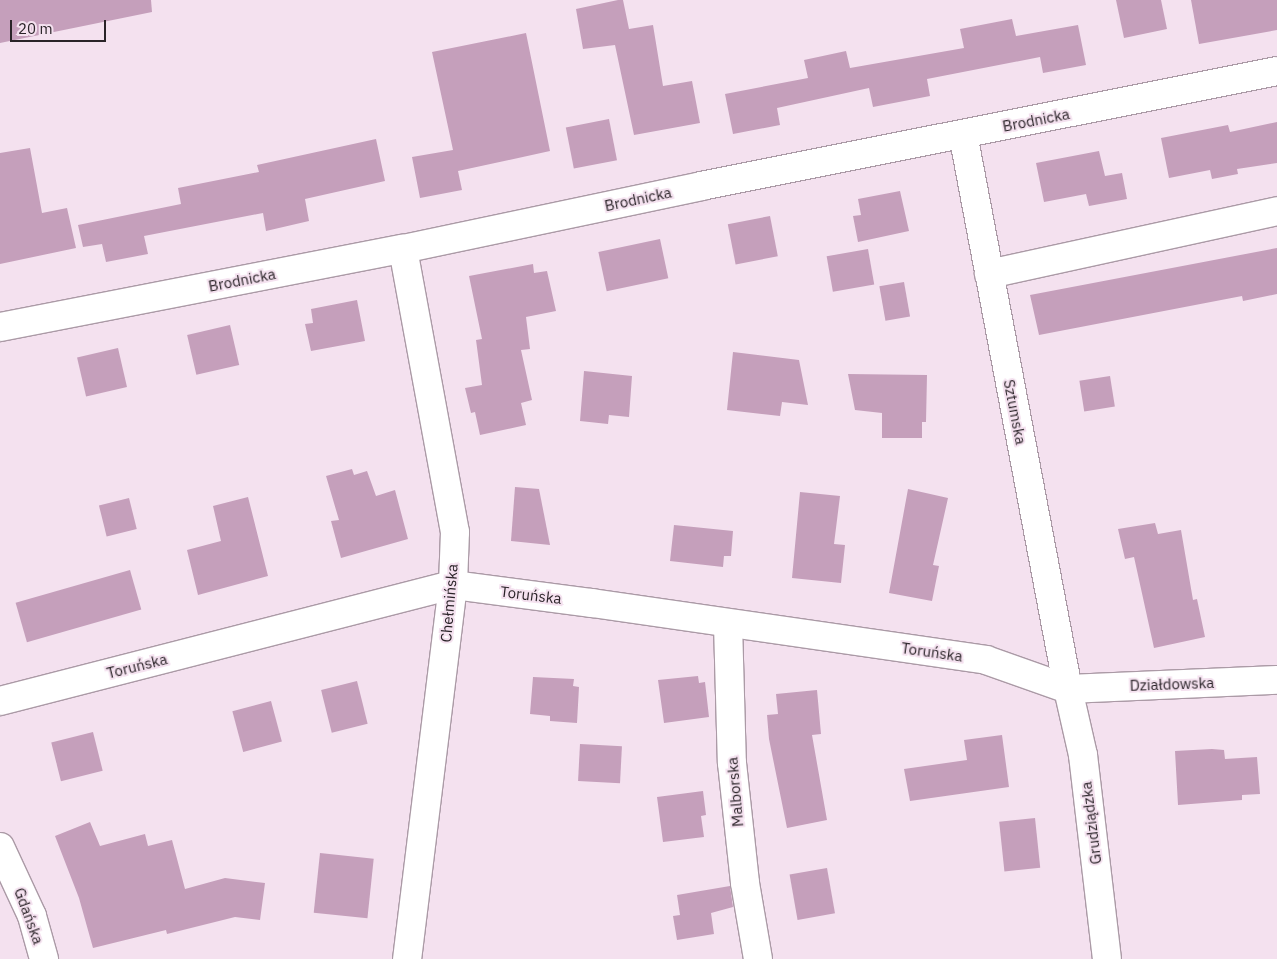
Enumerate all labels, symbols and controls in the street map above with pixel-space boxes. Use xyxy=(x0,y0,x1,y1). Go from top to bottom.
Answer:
scale bar xyxy=(12,10,109,42)
text: 20 m xyxy=(18,19,53,38)
street label: Brodnicka xyxy=(1001,105,1071,135)
street label: Brodnicka xyxy=(603,183,673,215)
street label: Brodnicka xyxy=(207,265,277,295)
street label: Sztumska xyxy=(1000,378,1030,446)
street label: Chełmińska xyxy=(437,563,461,643)
street label: Toruńska xyxy=(499,582,563,608)
street label: Toruńska xyxy=(900,639,964,665)
street label: Toruńska xyxy=(105,650,169,682)
street label: Działdowska xyxy=(1129,674,1215,694)
street label: Malborska xyxy=(723,756,747,828)
street label: Grudziądzka xyxy=(1077,781,1105,865)
street label: Gdańska xyxy=(10,885,48,947)

